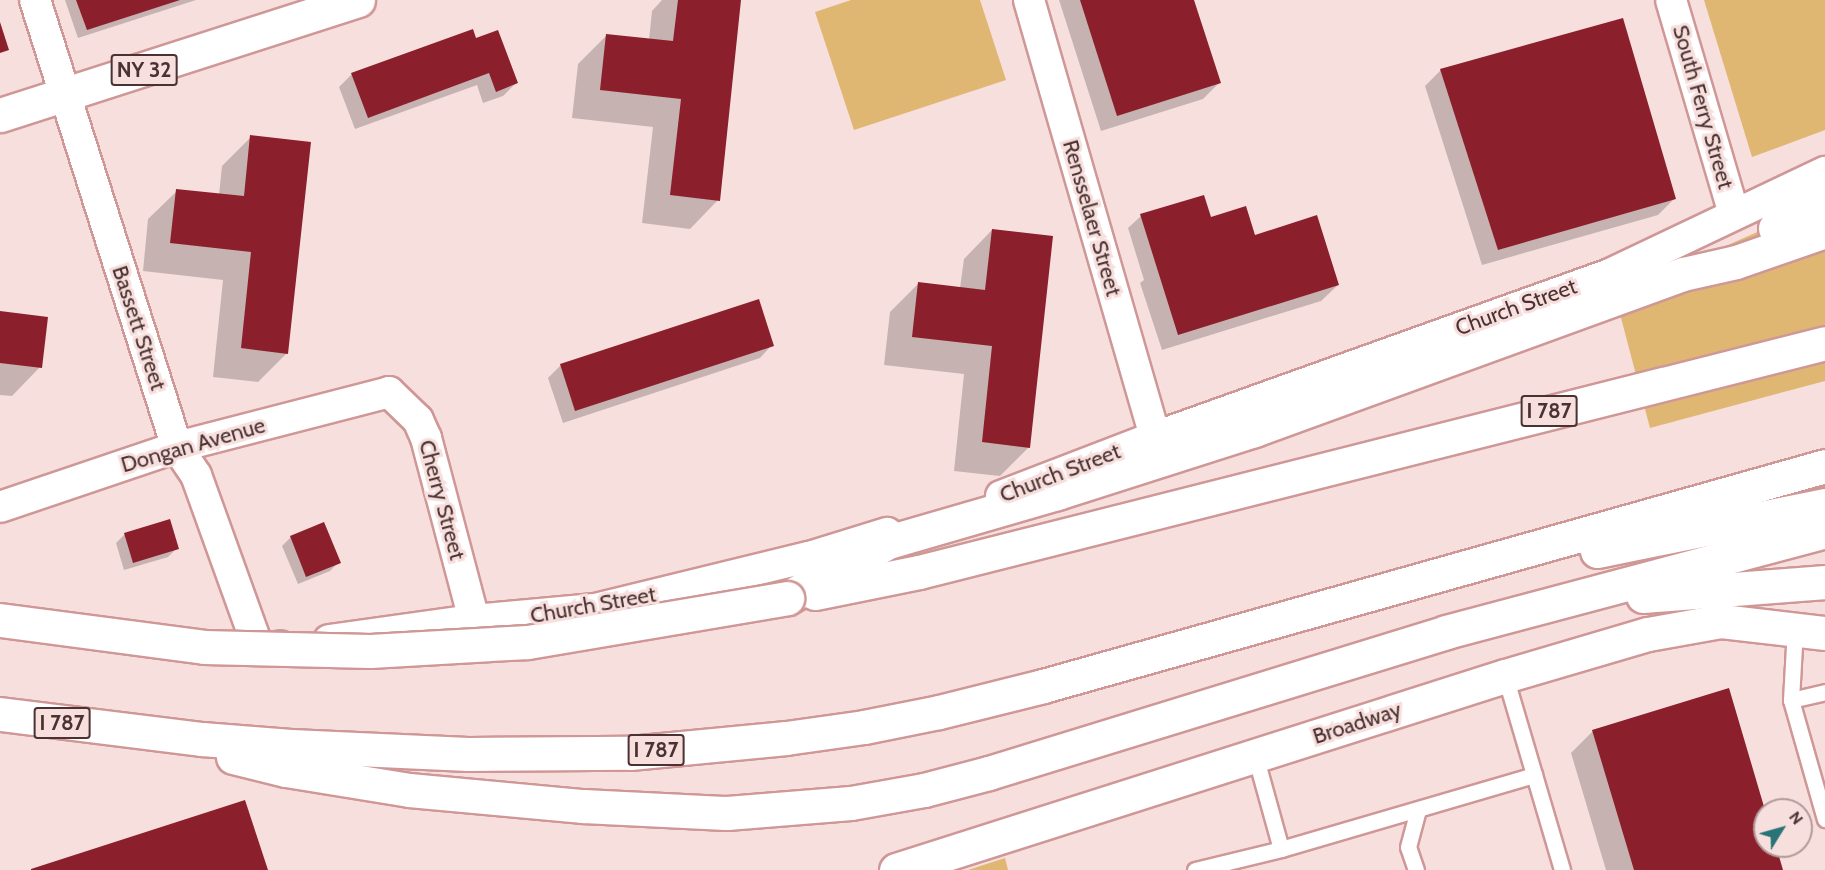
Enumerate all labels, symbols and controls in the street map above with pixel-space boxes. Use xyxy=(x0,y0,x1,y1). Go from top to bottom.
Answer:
street label: South Ferry Street xyxy=(1667,22,1739,192)
road number: NY 32 xyxy=(110,52,178,88)
street label: Rensselaer Street xyxy=(1057,137,1127,299)
street label: Bassett Street xyxy=(106,262,172,394)
street label: Church Street xyxy=(1452,273,1580,341)
road number: I 787 xyxy=(1520,393,1578,429)
street label: Dongan Avenue xyxy=(118,412,268,478)
street label: Cherry Street xyxy=(413,437,471,563)
street label: Church Street xyxy=(996,438,1124,508)
street label: Church Street xyxy=(528,581,658,629)
street label: Broadway xyxy=(1309,696,1405,750)
road number: I 787 xyxy=(34,705,90,741)
road number: I 787 xyxy=(628,732,684,768)
north arrow xyxy=(1753,798,1813,858)
text: N xyxy=(1785,808,1807,828)

